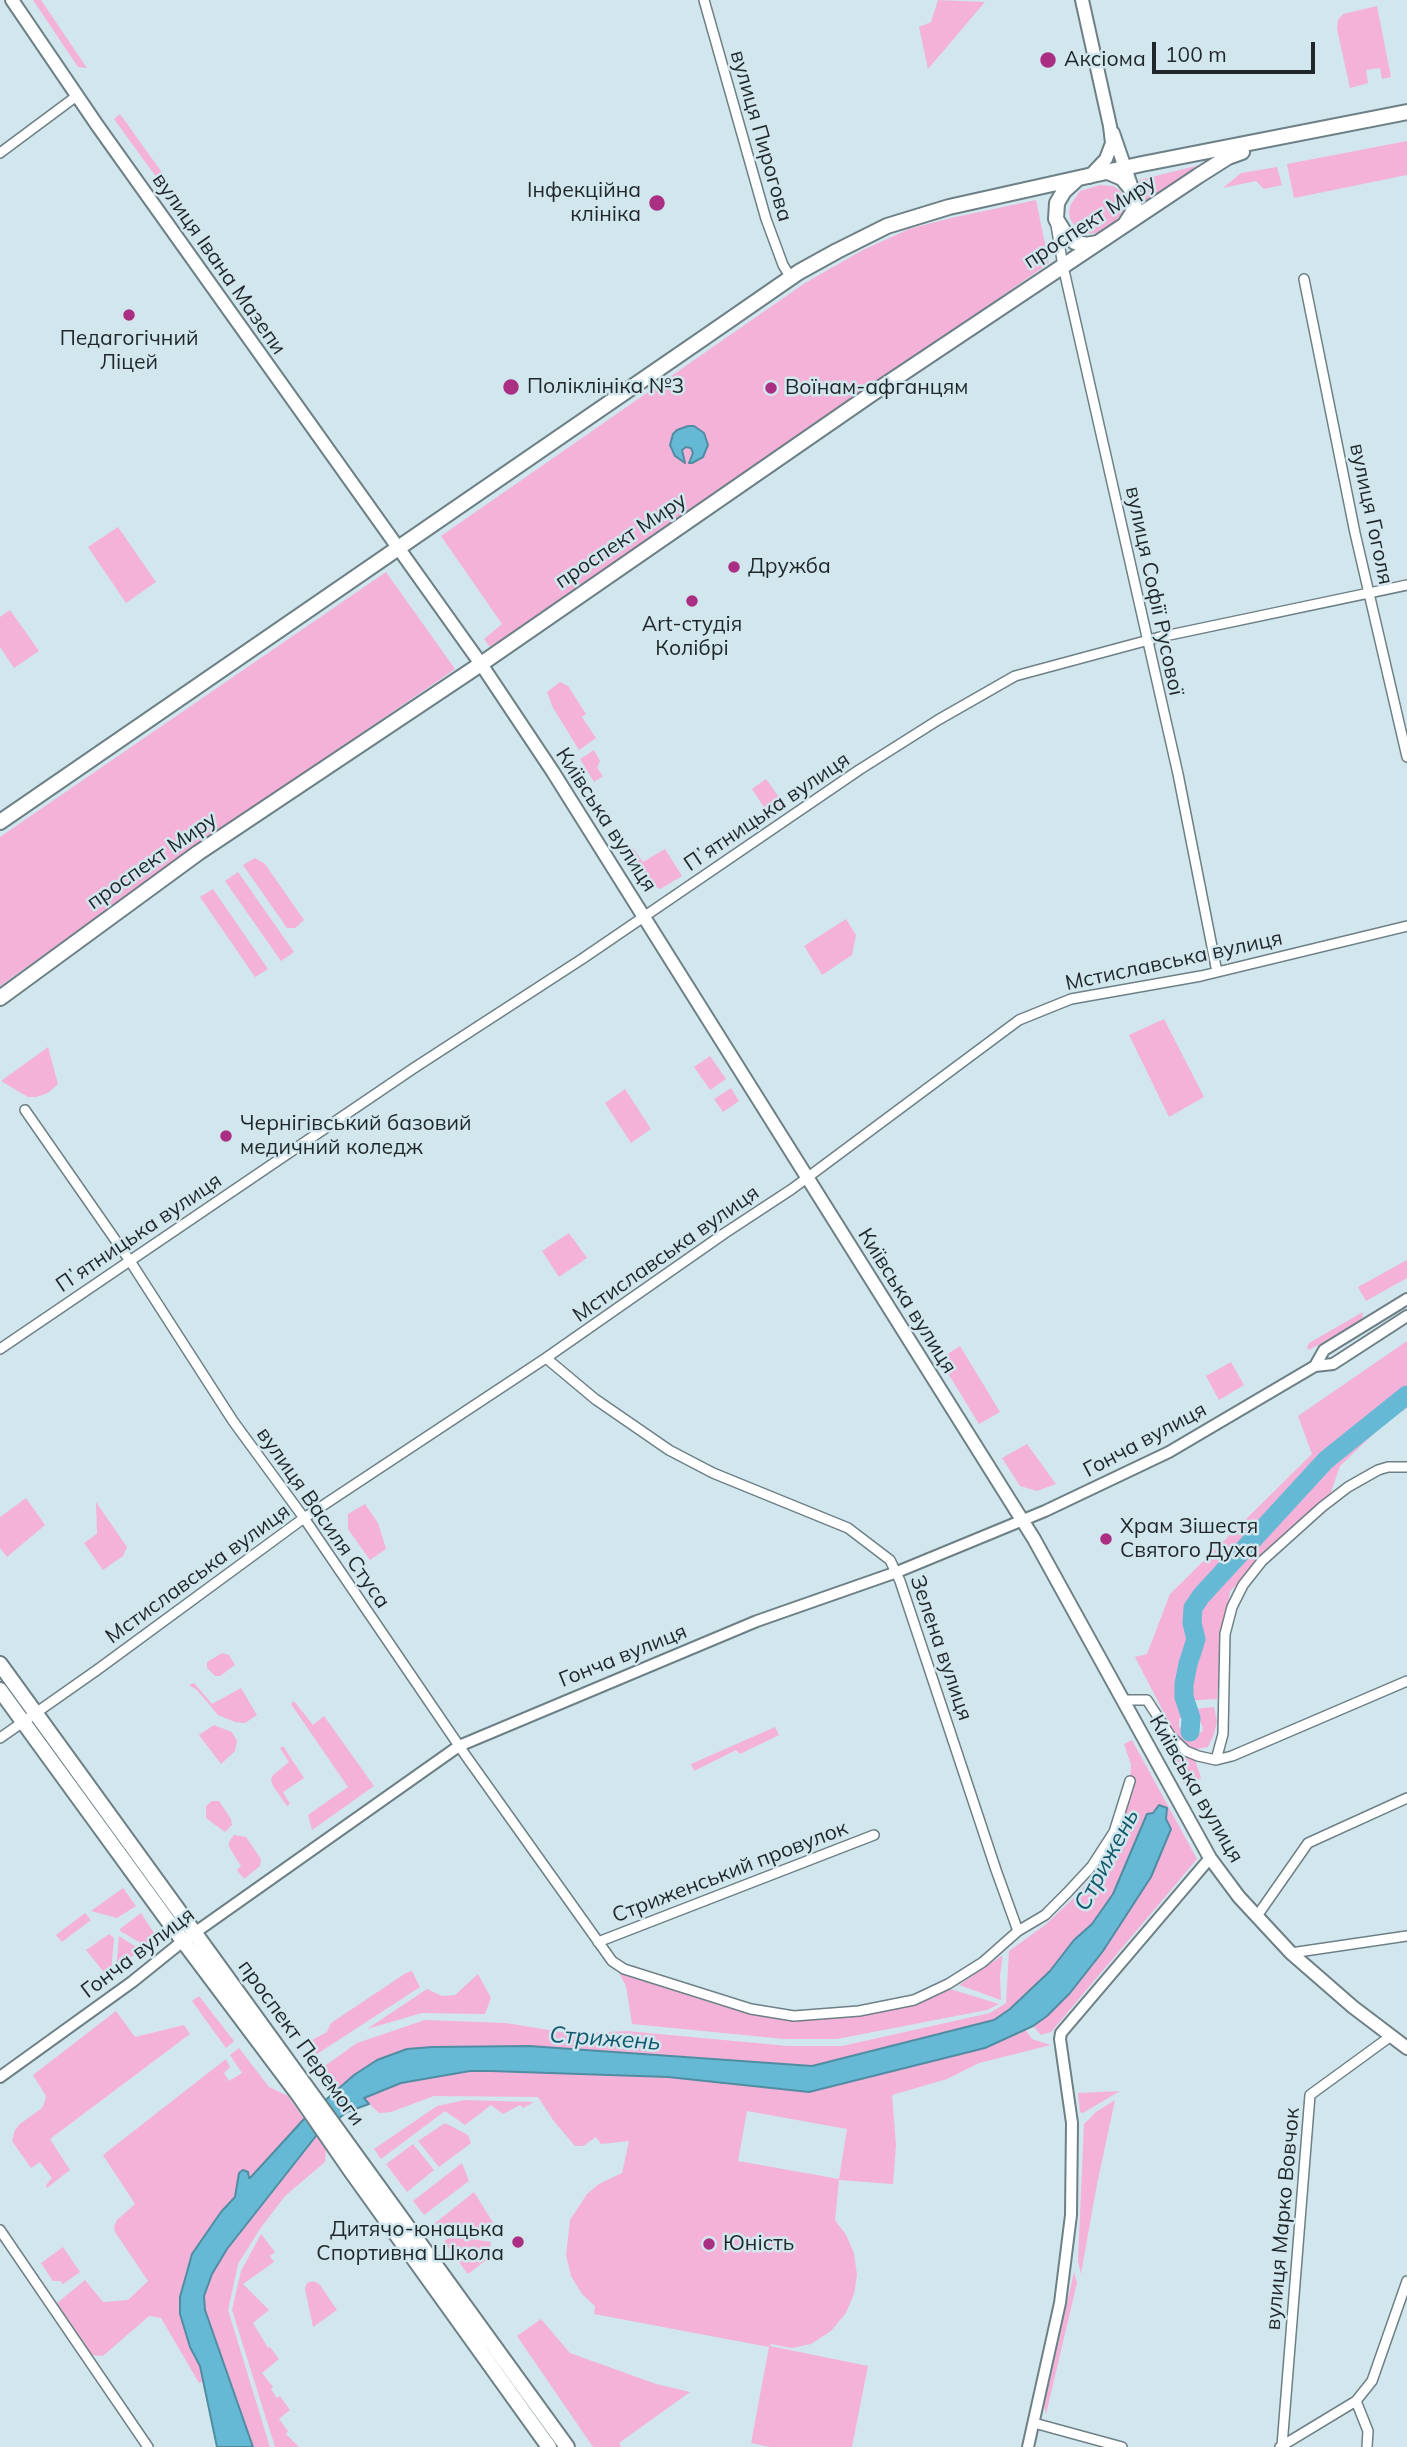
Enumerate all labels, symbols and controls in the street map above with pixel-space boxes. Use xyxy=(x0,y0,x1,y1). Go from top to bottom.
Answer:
scale bar xyxy=(1155,28,1318,72)
text: 100 m xyxy=(1165,41,1227,67)
place label: Аксіома xyxy=(1064,47,1146,73)
street label: вулиця Пирогова xyxy=(725,48,797,224)
marker: Аксіома xyxy=(1038,50,1058,70)
street label: вулиця Івана Мазепи xyxy=(147,168,291,360)
street label: проспект Миру xyxy=(1019,170,1161,274)
place label: Інфекційна клініка xyxy=(527,178,641,228)
marker: Інфекційна клініка xyxy=(647,193,667,213)
marker: Педагогічний Ліцей xyxy=(121,307,137,323)
place label: Педагогічний Ліцей xyxy=(60,326,198,376)
place label: Поліклініка №3 xyxy=(527,374,684,400)
place label: Воїнам-афганцям xyxy=(785,375,968,401)
marker: Поліклініка №3 xyxy=(501,377,521,397)
marker: Воїнам-афганцям xyxy=(763,380,779,396)
street label: вулиця Гоголя xyxy=(1344,441,1398,587)
street label: вулиця Софії Русової xyxy=(1119,484,1189,698)
street label: проспект Миру xyxy=(550,488,692,594)
place label: Дружба xyxy=(748,554,831,580)
marker: Дружба xyxy=(726,559,742,575)
marker: Art-студія Колібрі xyxy=(684,593,700,609)
place label: Art-студія Колібрі xyxy=(642,612,742,662)
street label: Київська вулиця xyxy=(550,743,662,897)
street label: Пʼятницька вулиця xyxy=(679,747,855,877)
street label: проспект Миру xyxy=(82,807,222,915)
street label: Мстиславська вулиця xyxy=(1063,926,1285,996)
place label: Чернігівський базовий медичний коледж xyxy=(240,1111,472,1161)
marker: Чернігівський базовий медичний коледж xyxy=(218,1128,234,1144)
street label: Пʼятницька вулиця xyxy=(51,1168,227,1298)
street label: Мстиславська вулиця xyxy=(568,1180,764,1328)
street label: Київська вулиця xyxy=(852,1224,962,1378)
street label: Гонча вулиця xyxy=(1079,1397,1211,1483)
street label: вулиця Василя Стуса xyxy=(251,1423,395,1613)
street label: Мстиславська вулиця xyxy=(101,1499,295,1649)
place label: Храм Зішестя Святого Духа xyxy=(1120,1514,1258,1564)
marker: Храм Зішестя Святого Духа xyxy=(1098,1531,1114,1547)
street label: Зелена вулиця xyxy=(904,1572,978,1724)
street label: Гонча вулиця xyxy=(555,1619,691,1693)
street label: Київська вулиця xyxy=(1143,1711,1249,1867)
water label: Стрижень xyxy=(1069,1804,1145,1916)
street label: Стриженський провулок xyxy=(609,1815,851,1929)
street label: Гонча вулиця xyxy=(76,1902,200,2004)
street label: проспект Перемоги xyxy=(232,1955,370,2131)
water label: Стрижень xyxy=(548,2021,662,2057)
street label: вулиця Марко Вовчок xyxy=(1261,2107,1305,2331)
place label: Дитячо-юнацька Спортивна Школа xyxy=(316,2217,504,2267)
place label: Юність xyxy=(723,2231,794,2257)
marker: Дитячо-юнацька Спортивна Школа xyxy=(510,2234,526,2250)
marker: Юність xyxy=(701,2236,717,2252)

